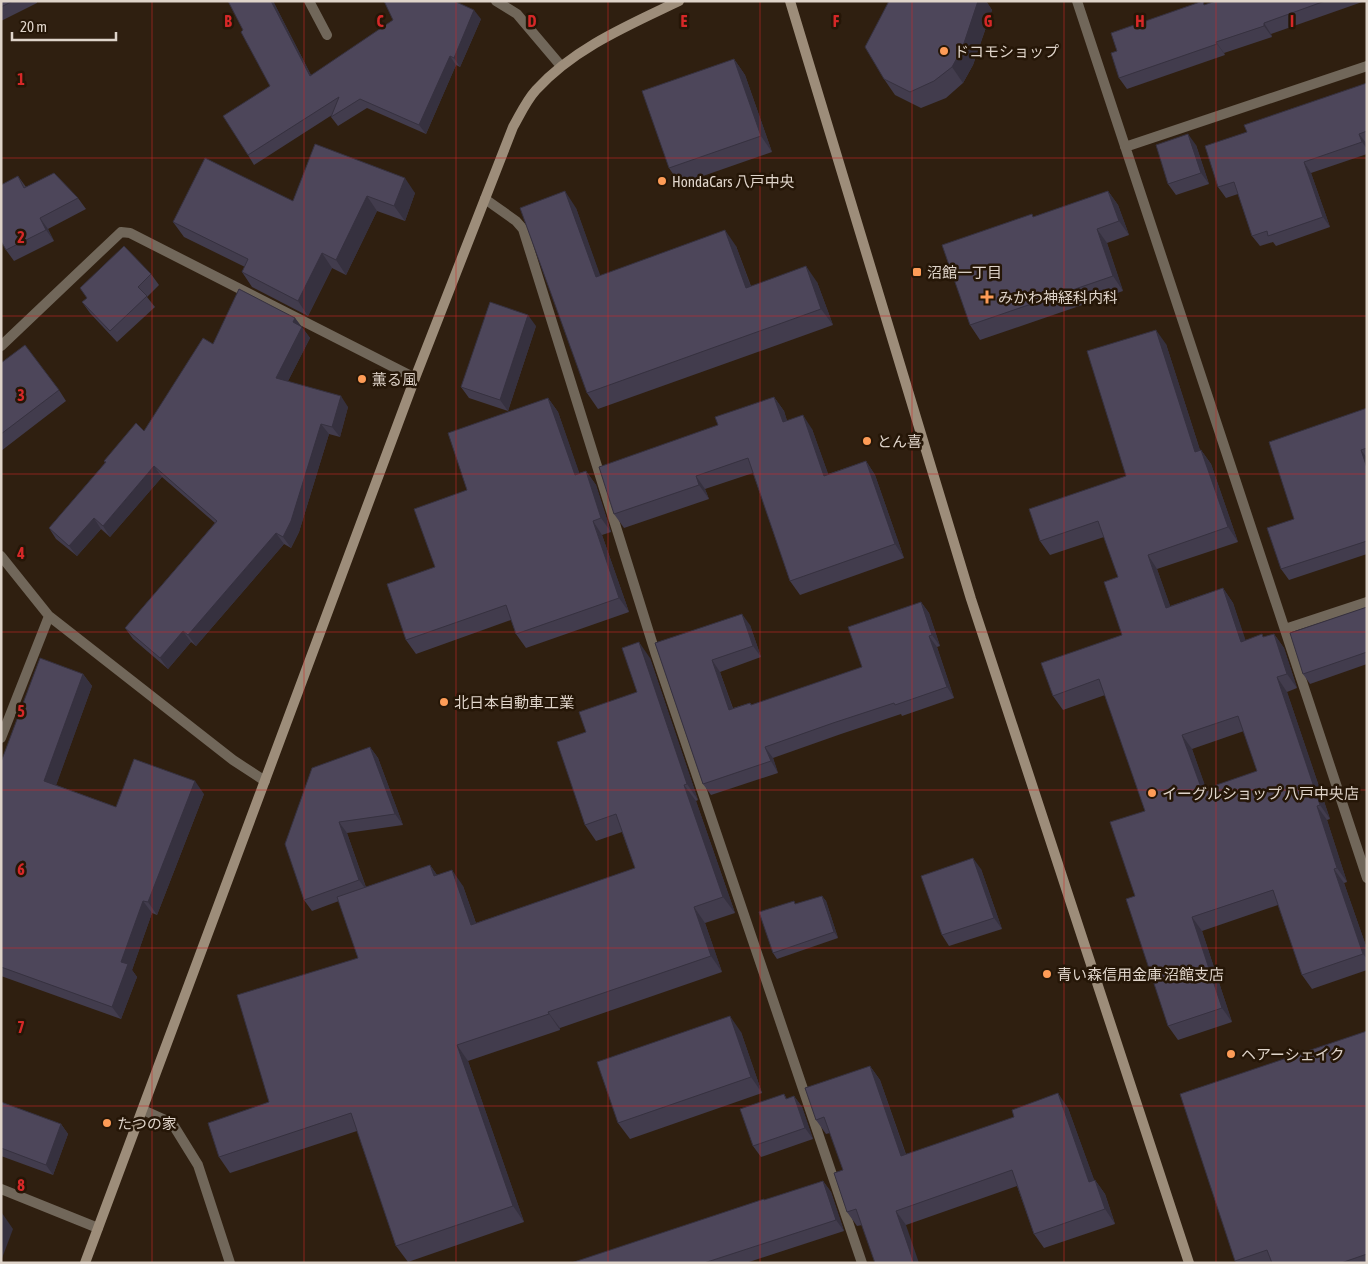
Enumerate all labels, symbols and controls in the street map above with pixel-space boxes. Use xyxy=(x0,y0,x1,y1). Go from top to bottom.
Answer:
scale bar xyxy=(12,10,116,42)
text: B xyxy=(224,12,232,30)
text: C xyxy=(376,12,384,30)
text: D xyxy=(528,12,537,30)
text: E xyxy=(681,12,688,30)
text: F xyxy=(833,12,840,30)
text: G xyxy=(984,12,993,30)
text: H xyxy=(1135,12,1145,30)
text: I xyxy=(1290,12,1294,30)
text: 20 m xyxy=(20,18,47,35)
place label: ドコモショップ xyxy=(954,43,1059,60)
marker: ドコモショップ xyxy=(938,45,950,57)
text: 1 xyxy=(17,70,25,88)
place label: HondaCars 八戸中央 xyxy=(672,173,795,190)
marker: HondaCars 八戸中央 xyxy=(656,175,668,187)
text: 2 xyxy=(17,228,25,246)
place label: 沼館一丁目 xyxy=(927,264,1002,281)
marker: 沼館一丁目 xyxy=(911,266,923,278)
place label: みかわ神経科内科 xyxy=(998,289,1118,306)
marker: みかわ神経科内科 xyxy=(980,290,994,304)
place label: 薫る風 xyxy=(372,371,417,388)
marker: 薫る風 xyxy=(356,373,368,385)
text: 3 xyxy=(17,386,25,404)
place label: とん喜 xyxy=(877,433,922,450)
marker: とん喜 xyxy=(861,435,873,447)
text: 4 xyxy=(16,544,25,562)
place label: 北日本自動車工業 xyxy=(454,694,574,711)
marker: 北日本自動車工業 xyxy=(438,696,450,708)
text: 5 xyxy=(17,702,25,720)
place label: イーグルショップ 八戸中央店 xyxy=(1162,785,1359,802)
marker: イーグルショップ 八戸中央店 xyxy=(1146,787,1158,799)
text: 6 xyxy=(17,860,25,878)
place label: 青い森信用金庫 沼館支店 xyxy=(1057,966,1224,983)
marker: 青い森信用金庫 沼館支店 xyxy=(1041,968,1053,980)
text: 7 xyxy=(17,1018,25,1036)
place label: ヘアーシェイク xyxy=(1241,1046,1345,1063)
marker: ヘアーシェイク xyxy=(1225,1048,1237,1060)
place label: たつの家 xyxy=(117,1115,177,1132)
marker: たつの家 xyxy=(101,1117,113,1129)
text: 8 xyxy=(17,1176,25,1194)

